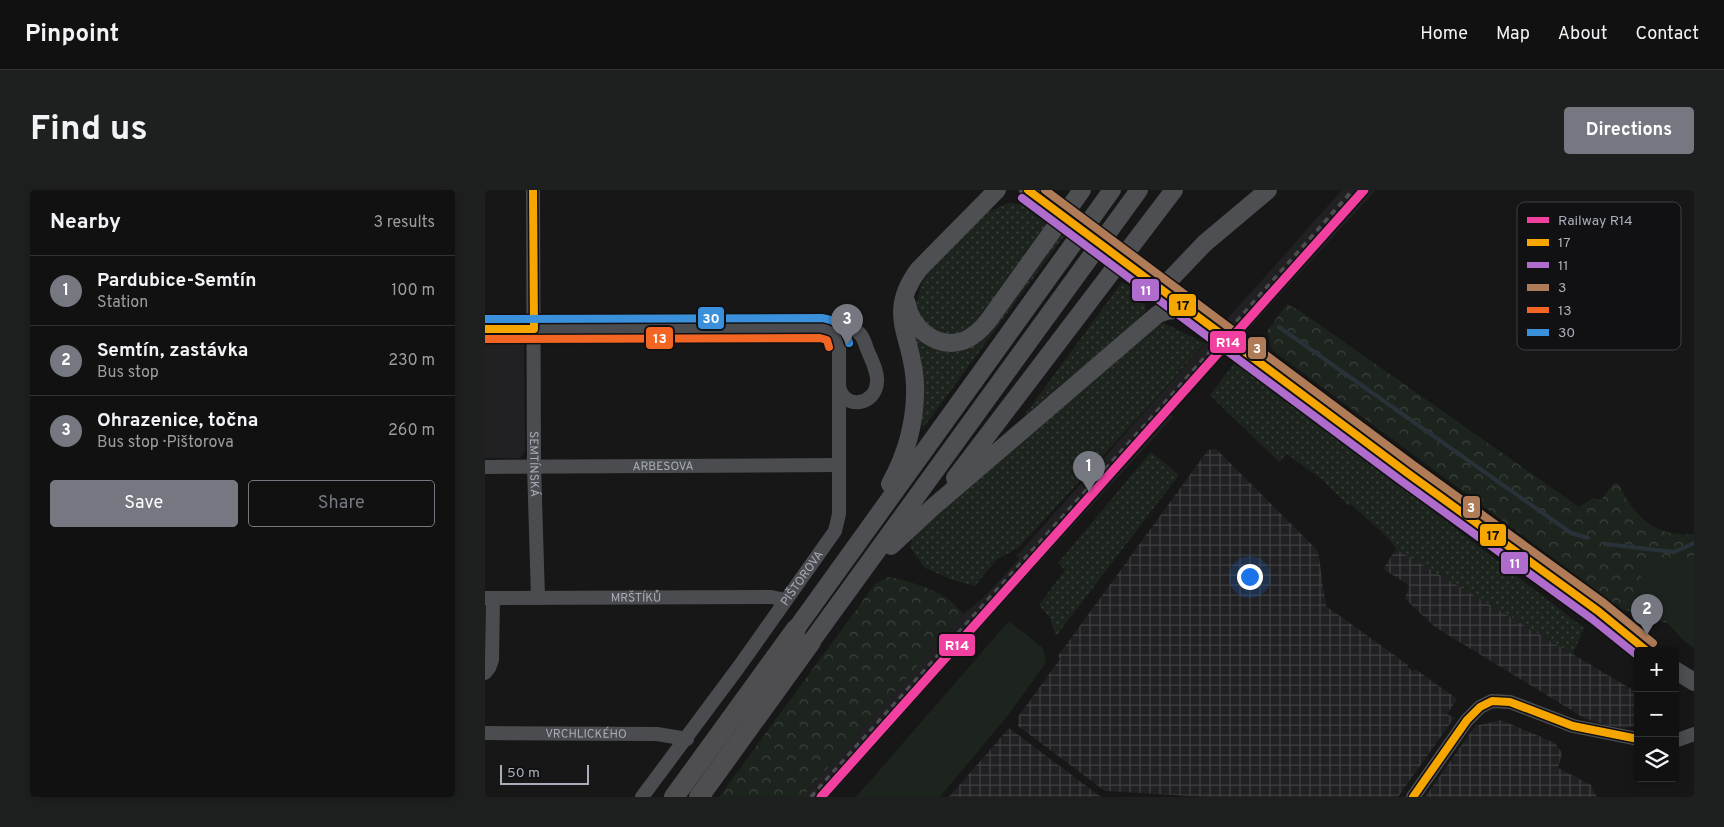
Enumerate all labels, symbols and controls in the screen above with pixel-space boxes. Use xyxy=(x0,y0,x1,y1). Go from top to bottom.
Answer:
text: Pinpoint xyxy=(25,20,119,50)
text: Home xyxy=(1420,23,1468,46)
text: Map xyxy=(1496,23,1530,46)
text: About xyxy=(1558,23,1607,46)
text: Contact xyxy=(1635,23,1699,46)
button: Directions xyxy=(1564,107,1694,154)
text: Find us xyxy=(30,108,148,152)
legend xyxy=(1517,202,1681,350)
text: Nearby xyxy=(50,209,121,236)
text: 3 results xyxy=(373,213,435,233)
text: Railway R14 xyxy=(1558,213,1633,230)
text: 17 xyxy=(1558,235,1570,252)
text: 11 xyxy=(1558,258,1568,275)
text: Pardubice-Semtín xyxy=(97,269,256,293)
line badge: 11 xyxy=(1131,278,1160,302)
text: 3 xyxy=(1558,280,1566,297)
text: 1 xyxy=(63,281,69,301)
text: 100 m xyxy=(391,281,435,301)
text: 11 xyxy=(1140,283,1152,300)
text: Station xyxy=(97,293,148,313)
line badge: 17 xyxy=(1168,293,1197,317)
text: 17 xyxy=(1176,298,1190,315)
text: 13 xyxy=(1558,303,1572,320)
pin: 3 xyxy=(831,304,863,345)
line badge: 30 xyxy=(697,306,725,330)
text: 30 xyxy=(702,311,720,328)
text: 30 xyxy=(1558,325,1575,342)
line badge: 13 xyxy=(645,326,674,350)
line badge: R14 xyxy=(1209,330,1247,354)
text: 13 xyxy=(653,331,667,348)
text: R14 xyxy=(1216,335,1240,352)
line badge: 3 xyxy=(1247,336,1267,360)
text: Semtín, zastávka xyxy=(97,339,248,363)
text: 3 xyxy=(1253,341,1261,358)
text: 2 xyxy=(61,351,71,371)
text: 230 m xyxy=(388,351,435,371)
text: Bus stop xyxy=(97,363,159,383)
text: Ohrazenice, točna xyxy=(97,409,258,433)
text: 3 xyxy=(61,421,71,441)
text: 260 m xyxy=(388,421,435,441)
street label: SEMTÍNSKÁ xyxy=(525,431,542,497)
text: Bus stop · Pištorova xyxy=(97,433,234,453)
pin: 1 xyxy=(1073,451,1105,492)
street label: ARBESOVA xyxy=(632,459,694,475)
button: Save xyxy=(50,480,238,527)
button: Share xyxy=(248,480,435,527)
line badge: 3 xyxy=(1462,495,1481,519)
text: 3 xyxy=(1467,500,1475,517)
line badge: 17 xyxy=(1479,523,1507,547)
text: 17 xyxy=(1486,528,1500,545)
street label: PIŠTOROVA xyxy=(777,548,828,609)
line badge: 11 xyxy=(1500,551,1529,575)
text: 11 xyxy=(1509,556,1521,573)
your location xyxy=(1237,564,1263,590)
street label: MRŠTÍKŮ xyxy=(611,589,661,607)
pin: 2 xyxy=(1631,594,1663,635)
line badge: R14 xyxy=(938,633,976,657)
text: R14 xyxy=(945,638,969,655)
map controls xyxy=(1634,647,1679,782)
button: + xyxy=(1634,647,1679,692)
button: − xyxy=(1634,692,1679,737)
street label: VRCHLICKÉHO xyxy=(545,726,627,743)
button: layers xyxy=(1634,737,1679,782)
scale bar xyxy=(500,762,589,785)
text: 50 m xyxy=(507,765,540,782)

